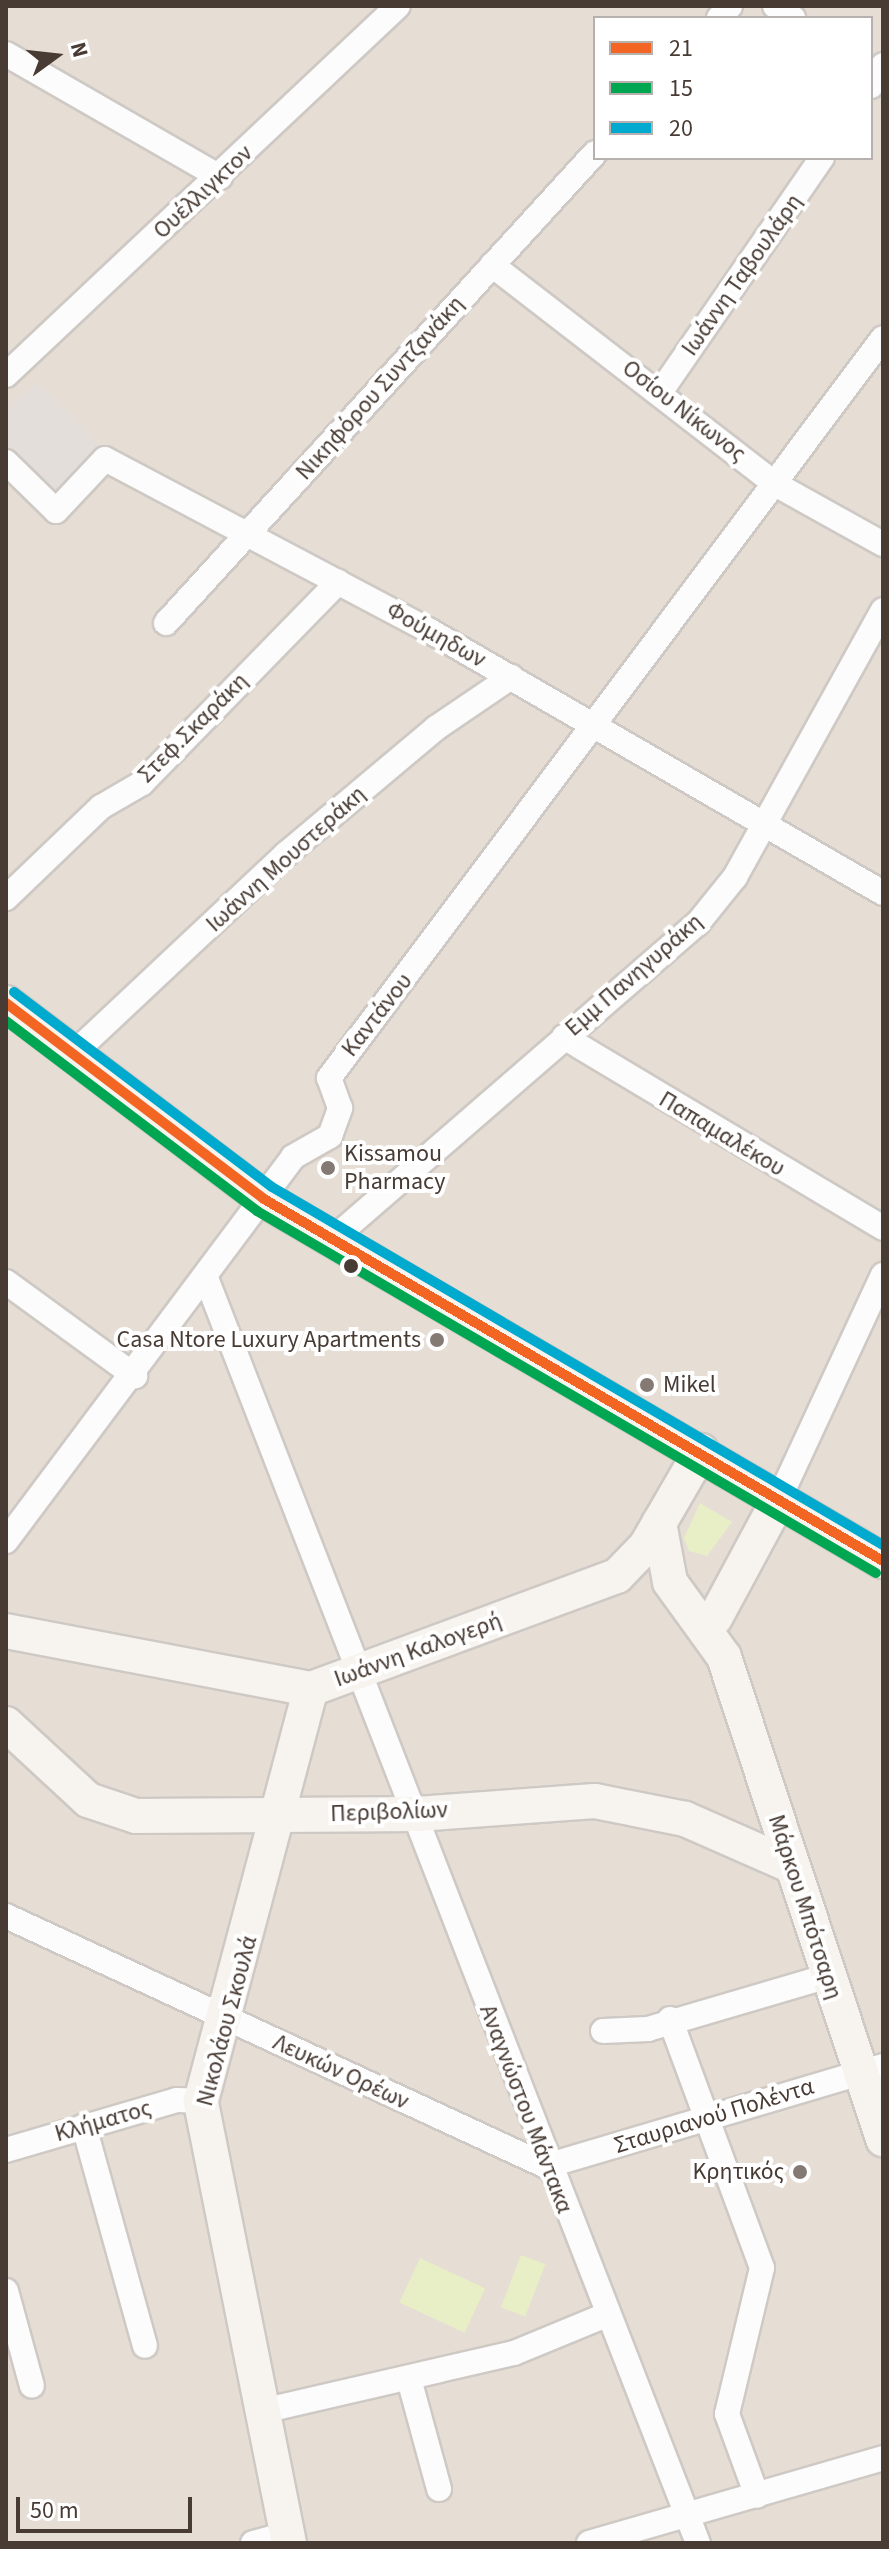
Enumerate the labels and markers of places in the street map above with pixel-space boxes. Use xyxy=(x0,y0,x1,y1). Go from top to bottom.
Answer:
place label: Kissamou Pharmacy xyxy=(344,1140,445,1196)
marker: Kissamou Pharmacy xyxy=(319,1159,337,1177)
unlabelled marker xyxy=(343,1258,359,1274)
place label: Casa Ntore Luxury Apartments xyxy=(117,1326,421,1354)
marker: Casa Ntore Luxury Apartments xyxy=(428,1331,446,1349)
place label: Mikel xyxy=(663,1371,716,1399)
marker: Mikel xyxy=(638,1376,656,1394)
place label: Κρητικός xyxy=(692,2158,784,2186)
marker: Κρητικός xyxy=(791,2163,809,2181)

